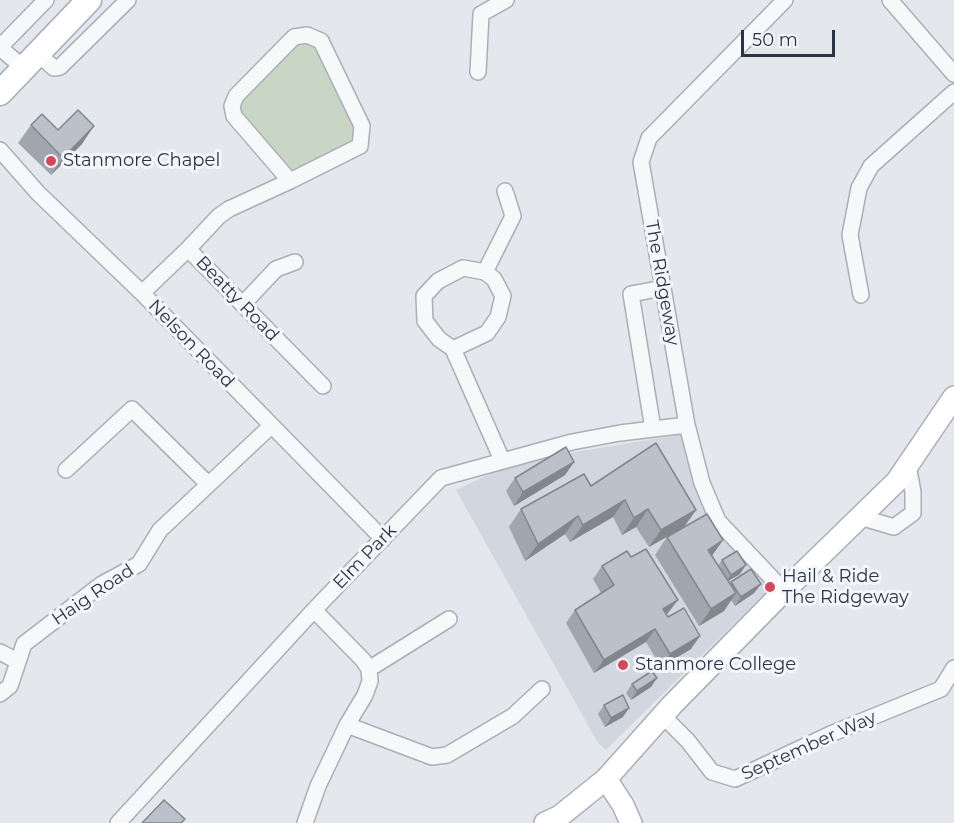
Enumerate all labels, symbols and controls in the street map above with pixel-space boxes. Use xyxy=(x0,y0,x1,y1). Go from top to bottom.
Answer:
scale bar xyxy=(744,18,838,56)
text: 50 m xyxy=(752,29,798,51)
place label: Stanmore Chapel xyxy=(63,150,220,172)
marker: Stanmore Chapel xyxy=(44,154,58,168)
street label: The Ridgeway xyxy=(640,219,684,347)
street label: Beatty Road xyxy=(191,252,283,346)
street label: Nelson Road xyxy=(144,295,238,393)
street label: Elm Park xyxy=(329,520,401,594)
street label: Haig Road xyxy=(48,560,138,630)
place label: Hail & Ride The Ridgeway xyxy=(782,566,909,608)
marker: Hail & Ride The Ridgeway xyxy=(763,580,777,594)
place label: Stanmore College xyxy=(635,654,796,676)
marker: Stanmore College xyxy=(616,658,630,672)
street label: September Way xyxy=(738,707,880,785)

